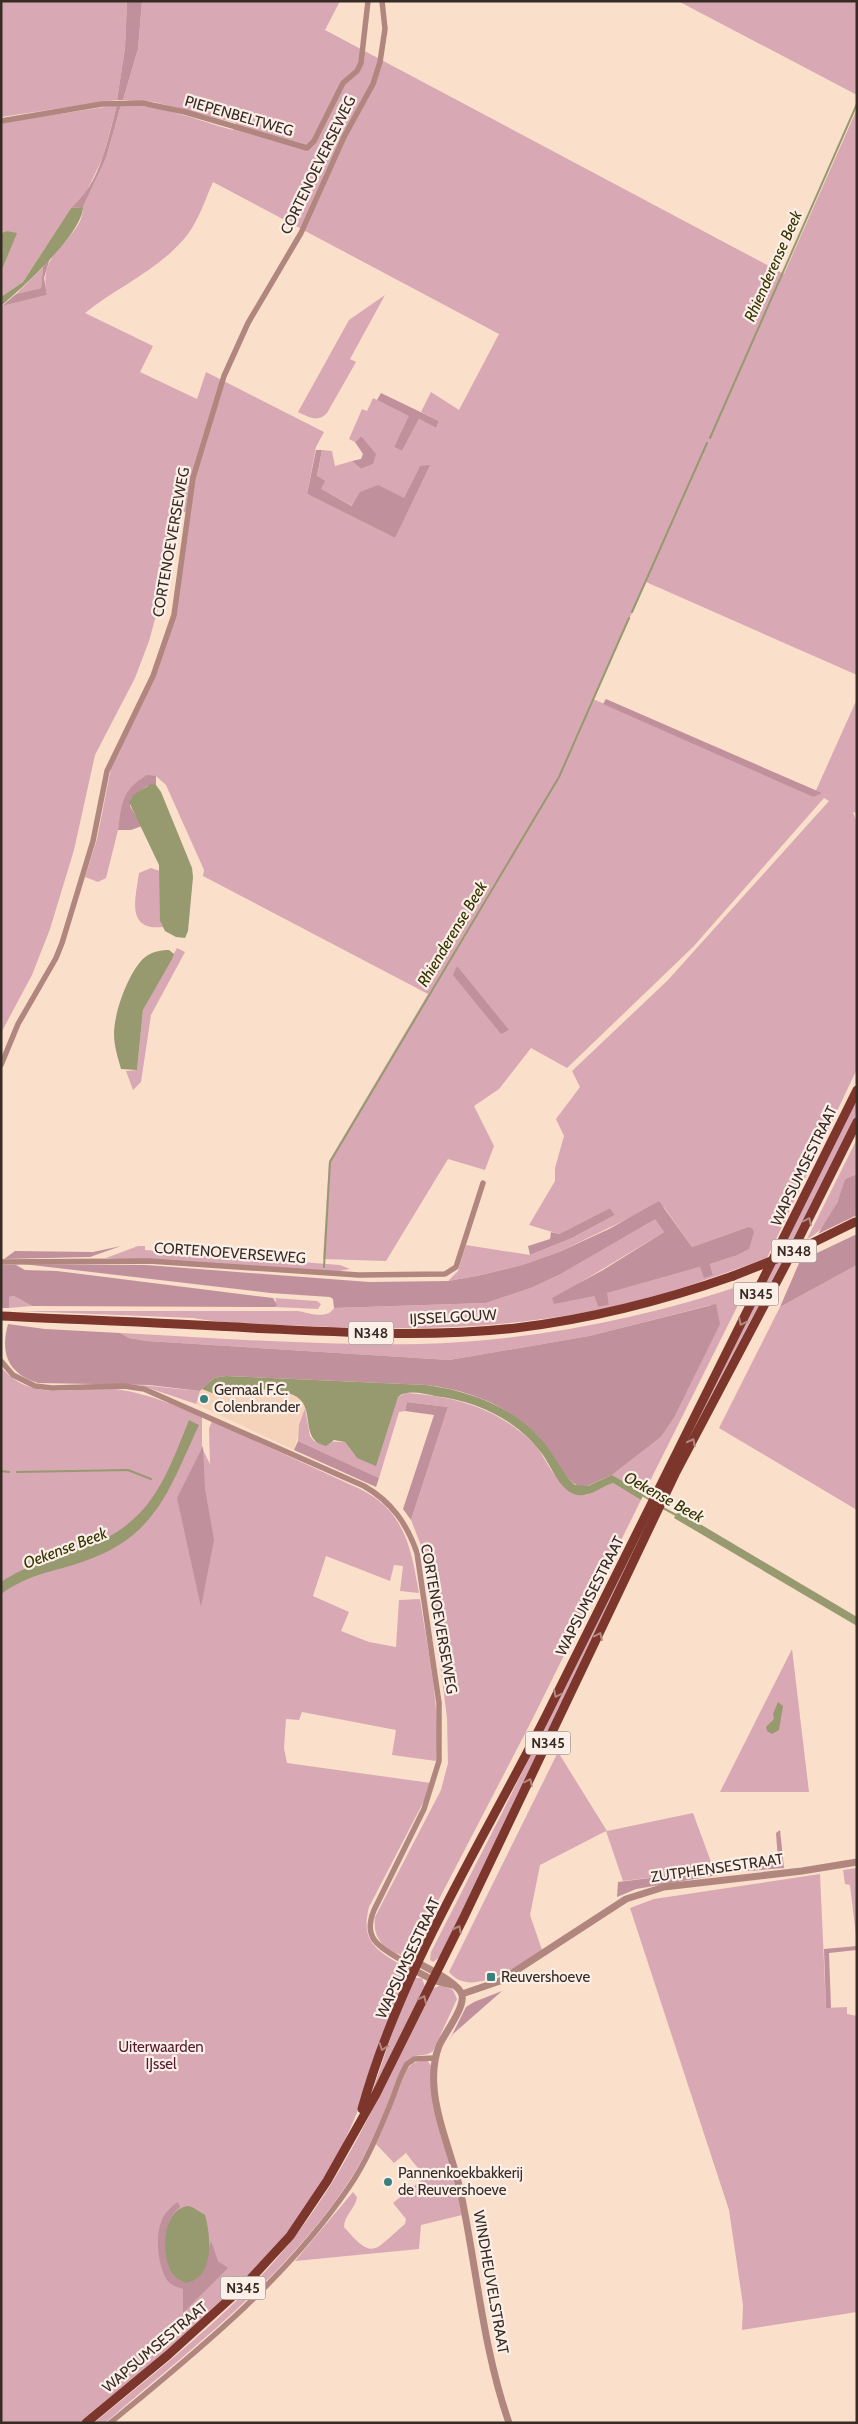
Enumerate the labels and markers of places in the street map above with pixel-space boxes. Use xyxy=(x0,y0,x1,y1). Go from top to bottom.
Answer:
place label: Gemaal F.C. Colenbrander xyxy=(214,1381,300,1416)
marker: Gemaal F.C. Colenbrander xyxy=(198,1393,210,1405)
place label: Reuvershoeve xyxy=(501,1968,590,1986)
marker: Reuvershoeve xyxy=(485,1971,497,1983)
place label: Pannenkoekbakkerij de Reuvershoeve xyxy=(398,2164,523,2199)
marker: Pannenkoekbakkerij de Reuvershoeve xyxy=(382,2176,394,2188)

